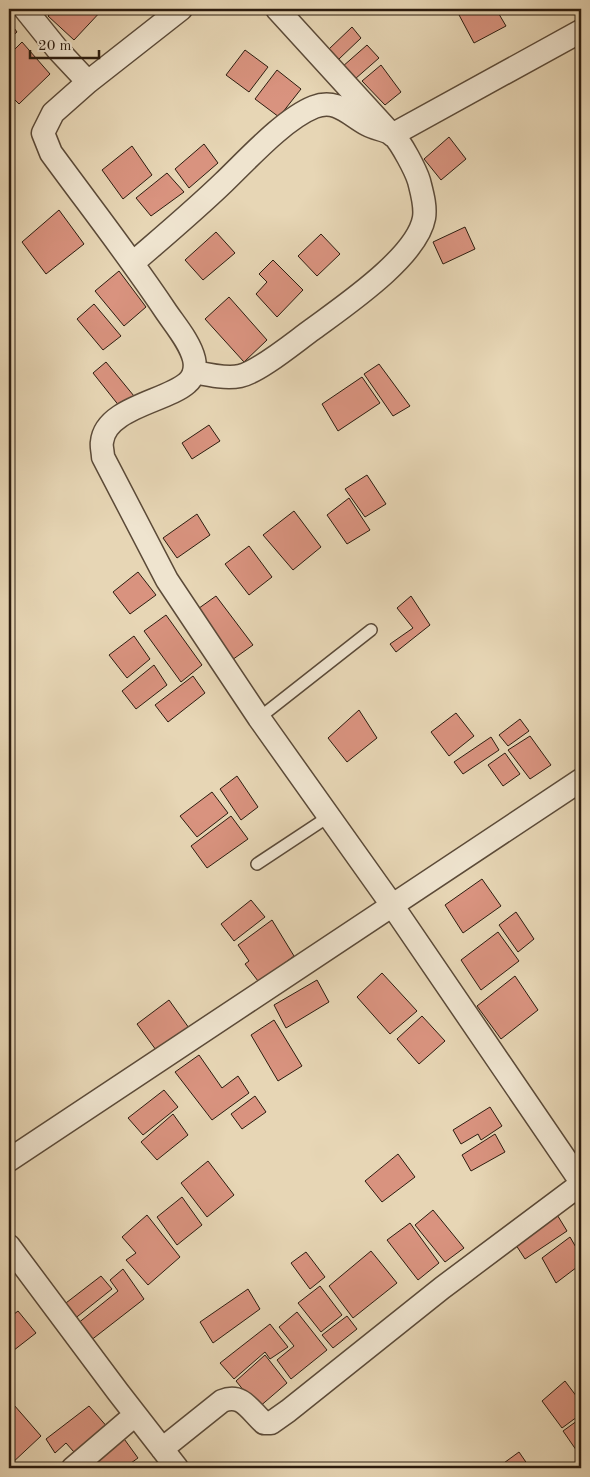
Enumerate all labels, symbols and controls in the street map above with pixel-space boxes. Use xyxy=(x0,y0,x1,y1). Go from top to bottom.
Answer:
scale bar xyxy=(30,28,99,60)
text: 20 m xyxy=(38,39,72,54)

